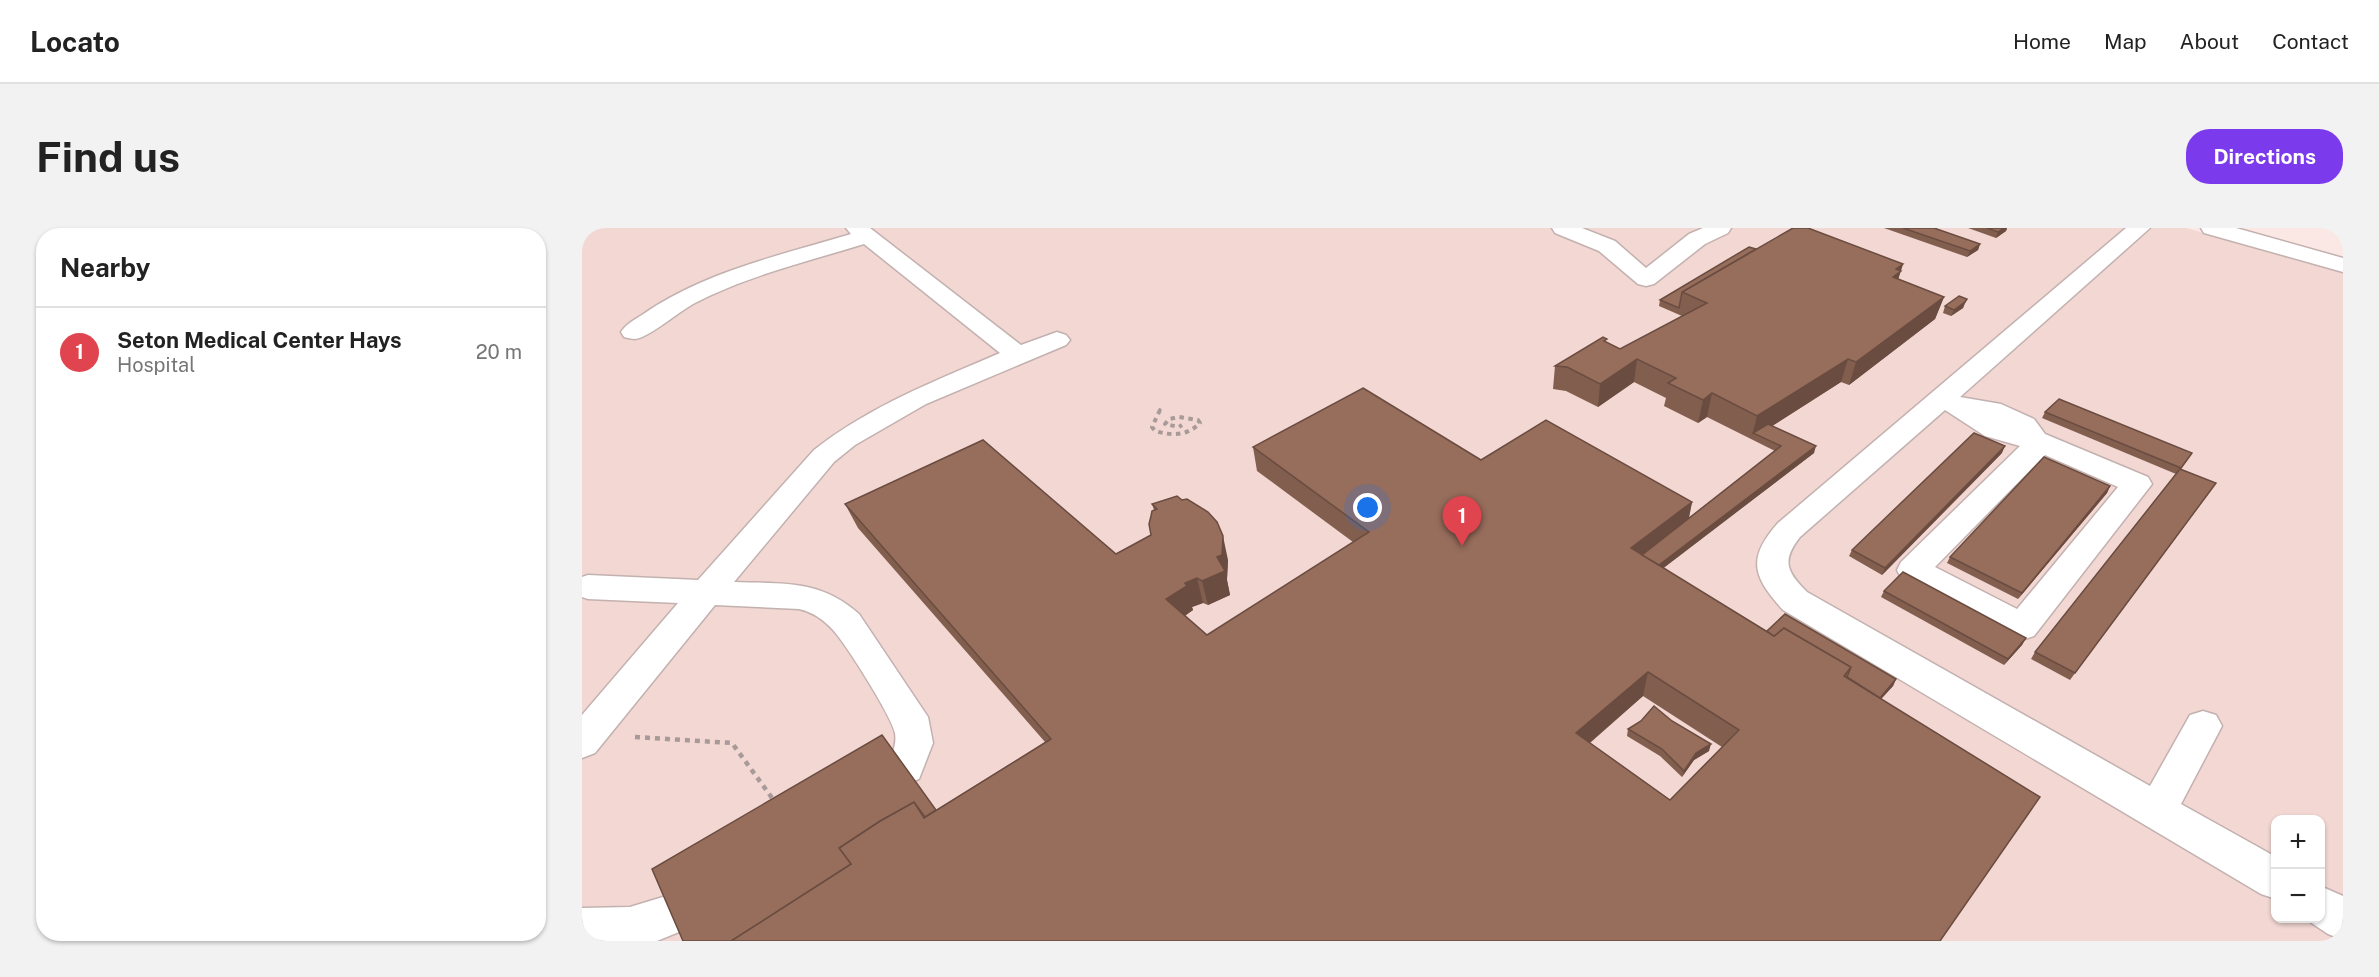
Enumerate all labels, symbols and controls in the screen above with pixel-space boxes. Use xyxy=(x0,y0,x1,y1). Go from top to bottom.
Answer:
text: Locato xyxy=(30,25,120,58)
text: Home xyxy=(2013,29,2071,54)
text: Map xyxy=(2104,29,2147,54)
text: About xyxy=(2180,29,2239,54)
text: Contact xyxy=(2272,29,2349,54)
button: Directions xyxy=(2186,129,2343,184)
text: Find us xyxy=(36,132,180,181)
text: Nearby xyxy=(60,252,150,283)
text: Seton Medical Center Hays xyxy=(117,327,402,353)
text: 1 xyxy=(75,340,84,364)
text: 20 m xyxy=(476,340,522,364)
text: Hospital xyxy=(117,353,195,377)
your location xyxy=(1353,493,1382,522)
pin: 1 xyxy=(1442,496,1482,546)
map controls xyxy=(2271,815,2325,923)
button: + xyxy=(2271,815,2325,869)
button: − xyxy=(2271,869,2325,923)

